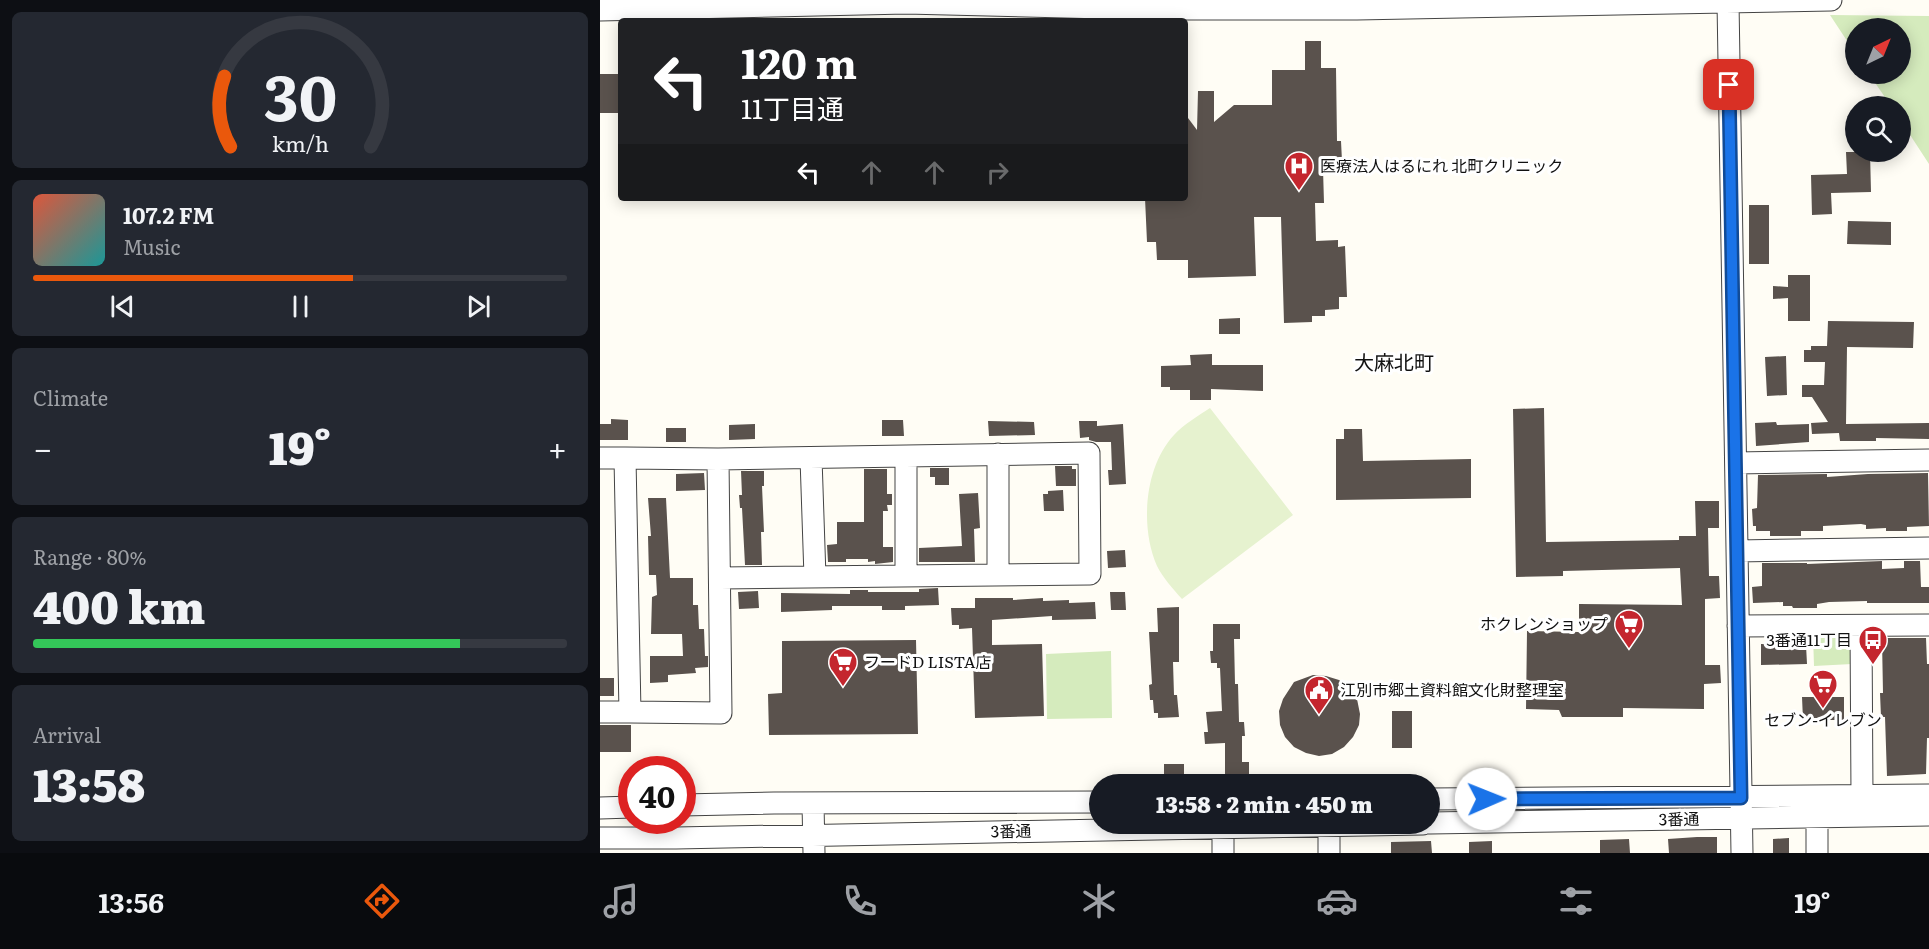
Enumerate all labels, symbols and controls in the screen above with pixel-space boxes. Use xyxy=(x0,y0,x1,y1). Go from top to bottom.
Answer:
north arrow xyxy=(1845,18,1911,84)
map controls xyxy=(1845,18,1911,162)
text: 120 m xyxy=(741,30,857,92)
icon: left xyxy=(642,42,720,120)
text: 30 xyxy=(263,48,337,140)
pin xyxy=(1703,59,1754,110)
icon: arrive xyxy=(1712,68,1745,101)
text: 11丁目通 xyxy=(741,87,844,127)
button: search xyxy=(1845,96,1911,162)
text: km/h xyxy=(271,127,329,159)
hospital icon: 医療法人はるにれ 北町クリニック xyxy=(1283,150,1315,192)
place label: 医療法人はるにれ 北町クリニック xyxy=(1320,153,1563,177)
icon: left xyxy=(792,156,825,189)
icon: ahead xyxy=(855,156,888,189)
icon: ahead xyxy=(918,156,951,189)
icon: right xyxy=(981,156,1014,189)
text: 107.2 FM xyxy=(123,198,214,231)
text: Music xyxy=(123,231,180,261)
icon: previous xyxy=(106,290,139,323)
icon: pause xyxy=(284,290,317,323)
icon: next xyxy=(462,290,495,323)
district label: 大麻北町 xyxy=(1354,346,1434,376)
text: Climate xyxy=(33,382,108,412)
text: 19° xyxy=(269,412,331,479)
text: − xyxy=(33,422,52,471)
text: + xyxy=(548,422,567,471)
text: Range · 80% xyxy=(33,541,146,571)
text: 400 km xyxy=(33,571,205,638)
supermarket icon: ホクレンショップ xyxy=(1613,608,1645,650)
place label: ホクレンショップ xyxy=(1480,611,1608,635)
bus stop icon: 3番通11丁目 xyxy=(1857,624,1889,666)
place label: 3番通11丁目 xyxy=(1766,627,1852,651)
supermarket icon: フードD LISTA店 xyxy=(827,646,859,688)
place label: フードD LISTA店 xyxy=(864,649,991,673)
supermarket icon: セブン-イレブン xyxy=(1807,668,1839,710)
public building icon: 江別市郷土資料館文化財整理室 xyxy=(1303,674,1335,716)
place label: 江別市郷土資料館文化財整理室 xyxy=(1340,677,1564,701)
place label: セブン-イレブン xyxy=(1764,707,1882,731)
text: Arrival xyxy=(33,719,101,749)
text: 13:58 xyxy=(33,749,145,816)
speed limit sign: 40 xyxy=(618,756,696,834)
position arrow xyxy=(1454,767,1518,831)
text: 13:58 · 2 min · 450 m xyxy=(1156,787,1373,820)
street label: 3番通 xyxy=(1658,806,1700,830)
street label: 3番通 xyxy=(990,818,1032,842)
icon: directions xyxy=(361,880,403,922)
icon: music xyxy=(600,880,642,922)
icon: phone xyxy=(839,880,881,922)
icon: climate xyxy=(1078,880,1120,922)
icon: car xyxy=(1316,880,1358,922)
icon: filters xyxy=(1555,880,1597,922)
text: 13:56 xyxy=(98,881,164,921)
text: 19° xyxy=(1794,881,1831,921)

